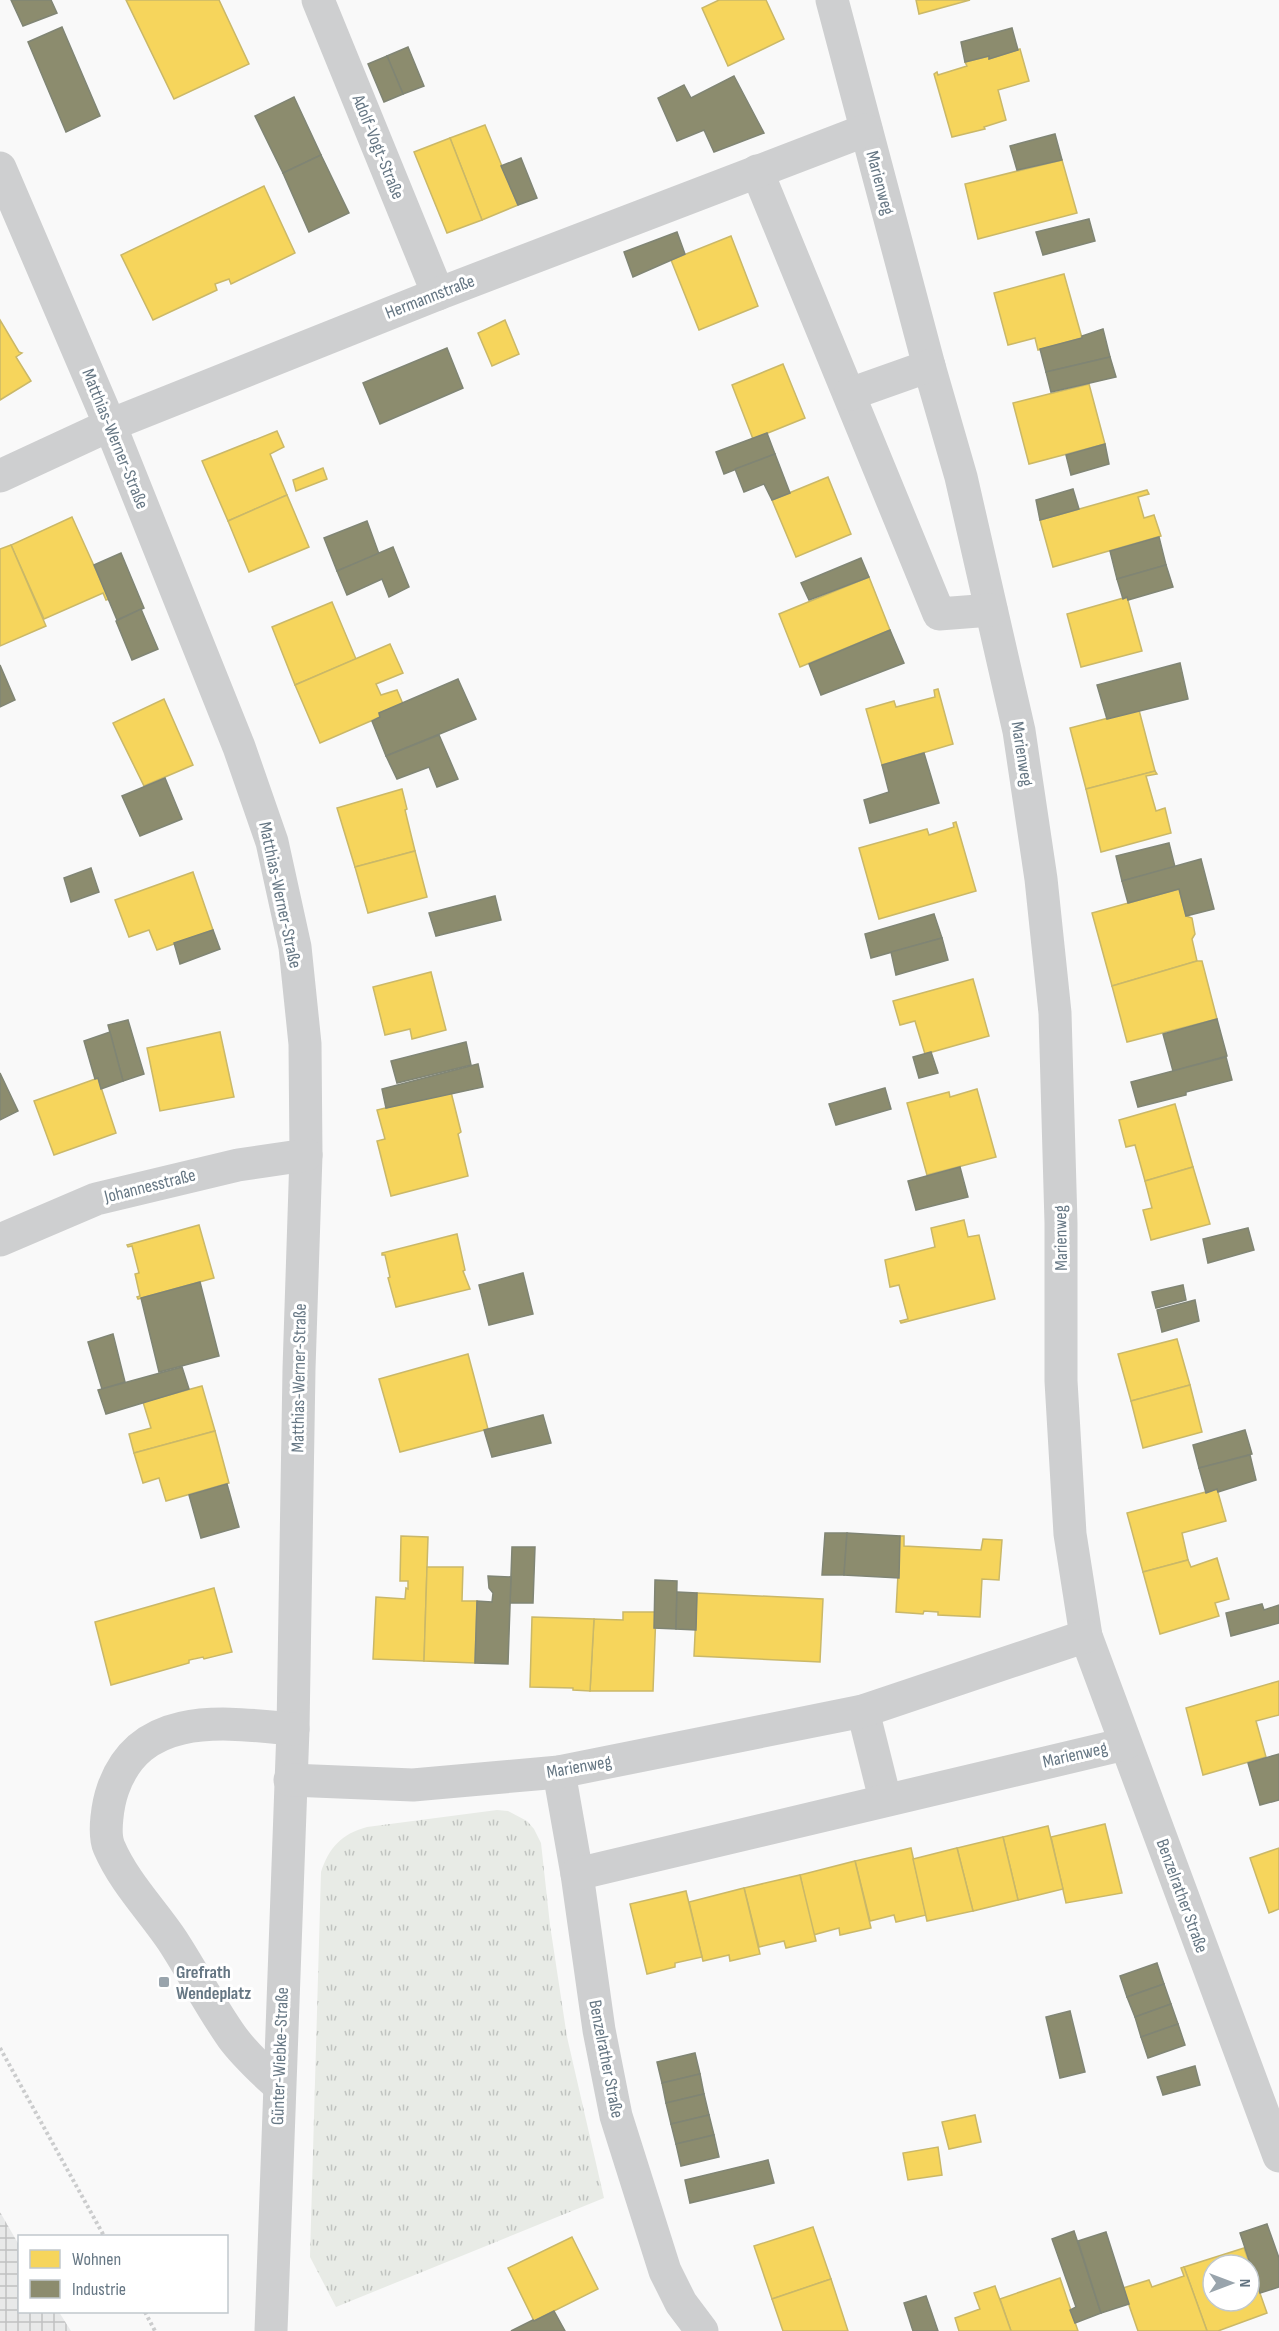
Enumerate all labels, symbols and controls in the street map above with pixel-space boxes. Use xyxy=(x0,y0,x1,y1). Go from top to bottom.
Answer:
street label: Adolf-Vogt-Straße xyxy=(347,91,408,202)
street label: Marienweg xyxy=(861,149,899,217)
street label: Hermannstraße xyxy=(382,270,478,324)
street label: Matthias-Werner-Straße xyxy=(77,366,153,512)
street label: Marienweg xyxy=(1007,720,1037,788)
street label: Matthias-Werner-Straße xyxy=(254,820,306,970)
street label: Johannesstraße xyxy=(101,1165,198,1208)
street label: Marienweg xyxy=(1050,1205,1072,1271)
street label: Matthias-Werner-Straße xyxy=(287,1303,311,1453)
street label: Marienweg xyxy=(1041,1737,1109,1773)
street label: Marienweg xyxy=(545,1751,613,1783)
street label: Benzelrather Straße xyxy=(1152,1836,1212,1956)
place label: Grefrath Wendeplatz xyxy=(176,1962,251,2004)
marker: Grefrath Wendeplatz xyxy=(157,1975,171,1989)
street label: Günter-Wiebke-Straße xyxy=(267,1987,293,2125)
street label: Benzelrather Straße xyxy=(584,1998,628,2120)
legend xyxy=(18,2235,228,2313)
text: Wohnen xyxy=(72,2249,121,2270)
north arrow xyxy=(1201,2253,1261,2313)
text: Industrie xyxy=(72,2279,126,2300)
text: N xyxy=(1235,2279,1254,2287)

